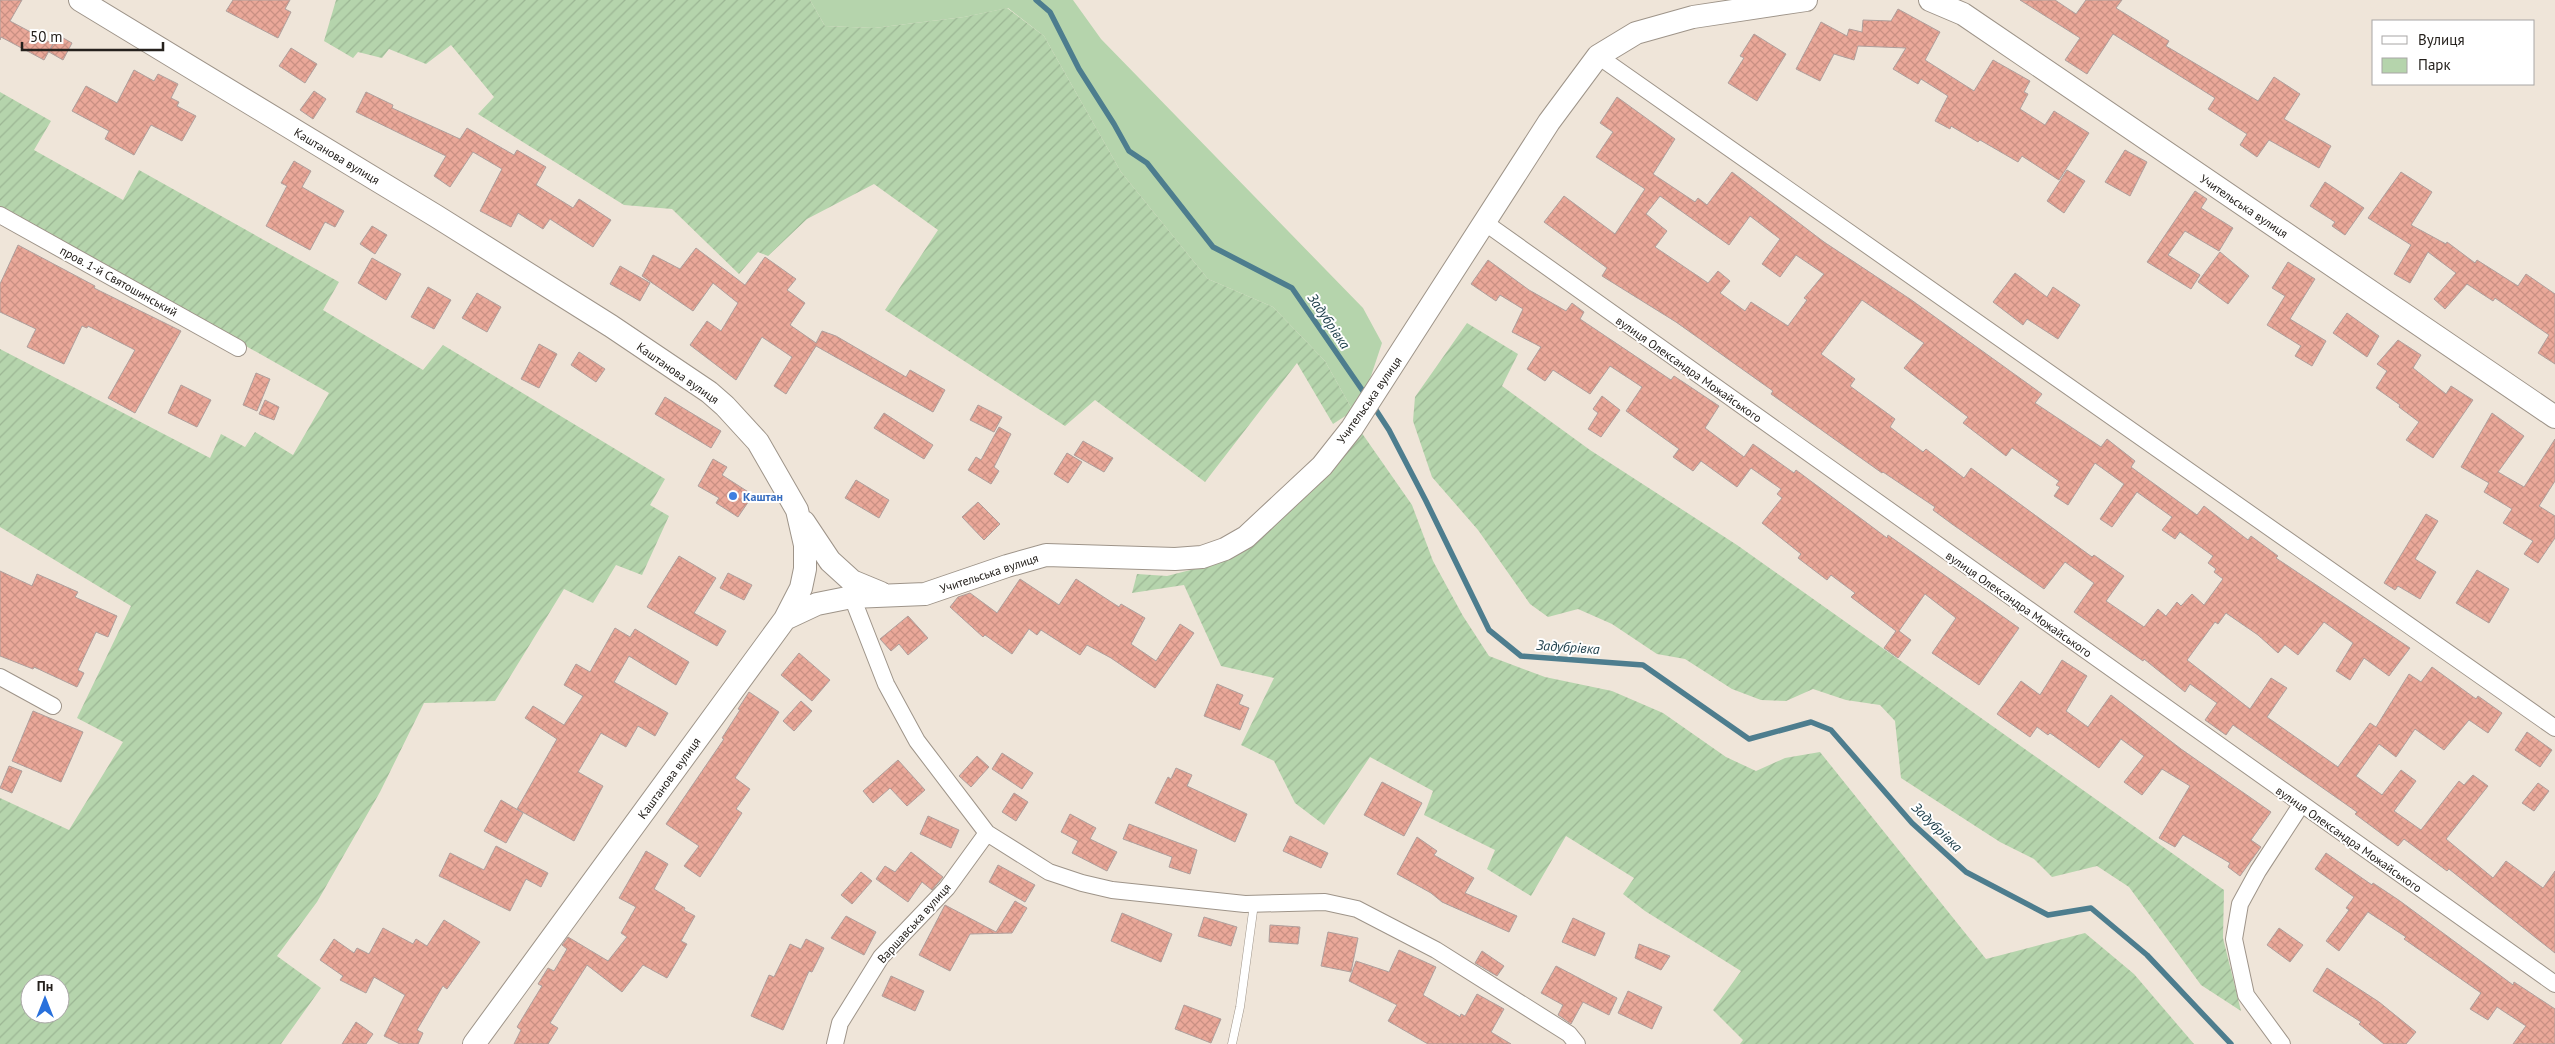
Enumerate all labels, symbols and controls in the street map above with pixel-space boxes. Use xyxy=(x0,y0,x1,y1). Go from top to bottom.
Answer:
scale bar xyxy=(22,20,164,52)
legend xyxy=(2372,20,2535,85)
text: 50 m xyxy=(30,27,63,46)
text: Вулиця xyxy=(2418,30,2465,49)
text: Парк xyxy=(2418,55,2451,74)
street label: Каштанова вулиця xyxy=(291,125,383,187)
street label: Учительська вулиця xyxy=(2197,171,2291,241)
street label: пров. 1-й Святошинський xyxy=(58,242,180,320)
water label: Задубрівка xyxy=(1304,290,1354,353)
street label: вулиця Олександра Можайського xyxy=(1613,313,1765,425)
street label: Каштанова вулиця xyxy=(634,339,722,407)
street label: Учительська вулиця xyxy=(1333,354,1405,446)
place label: Каштан xyxy=(743,489,783,504)
marker: Каштан xyxy=(727,490,739,502)
street label: вулиця Олександра Можайського xyxy=(1943,548,2095,660)
street label: Учительська вулиця xyxy=(938,550,1040,596)
water label: Задубрівка xyxy=(1536,636,1601,658)
street label: Каштанова вулиця xyxy=(634,734,704,822)
street label: вулиця Олександра Можайського xyxy=(2273,783,2425,895)
water label: Задубрівка xyxy=(1908,798,1966,856)
street label: Варшавська вулиця xyxy=(874,880,954,966)
north arrow xyxy=(20,974,70,1024)
text: Пн xyxy=(37,977,53,995)

